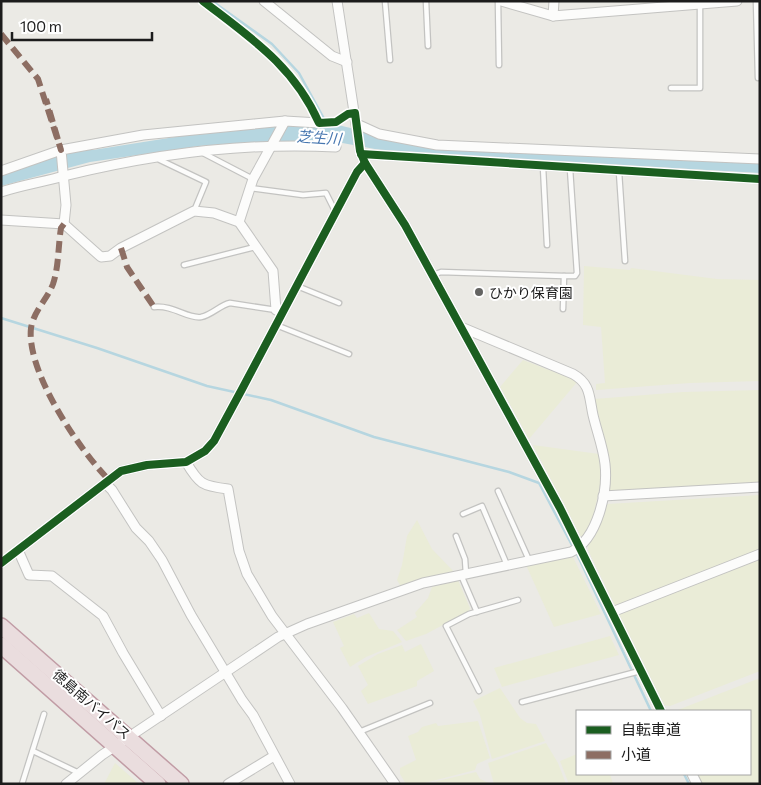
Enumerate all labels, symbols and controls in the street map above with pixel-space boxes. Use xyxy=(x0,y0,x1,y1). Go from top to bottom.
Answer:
scale bar xyxy=(12,10,152,42)
text: 100 m xyxy=(20,17,62,35)
water label: 芝生川 xyxy=(296,126,344,148)
place label: ひかり保育園 xyxy=(489,284,573,301)
marker: ひかり保育園 xyxy=(473,286,485,298)
street label: 徳島南バイパス xyxy=(50,666,134,742)
legend xyxy=(576,710,751,775)
text: 自転車道 xyxy=(621,720,681,738)
text: 小道 xyxy=(621,745,651,763)

